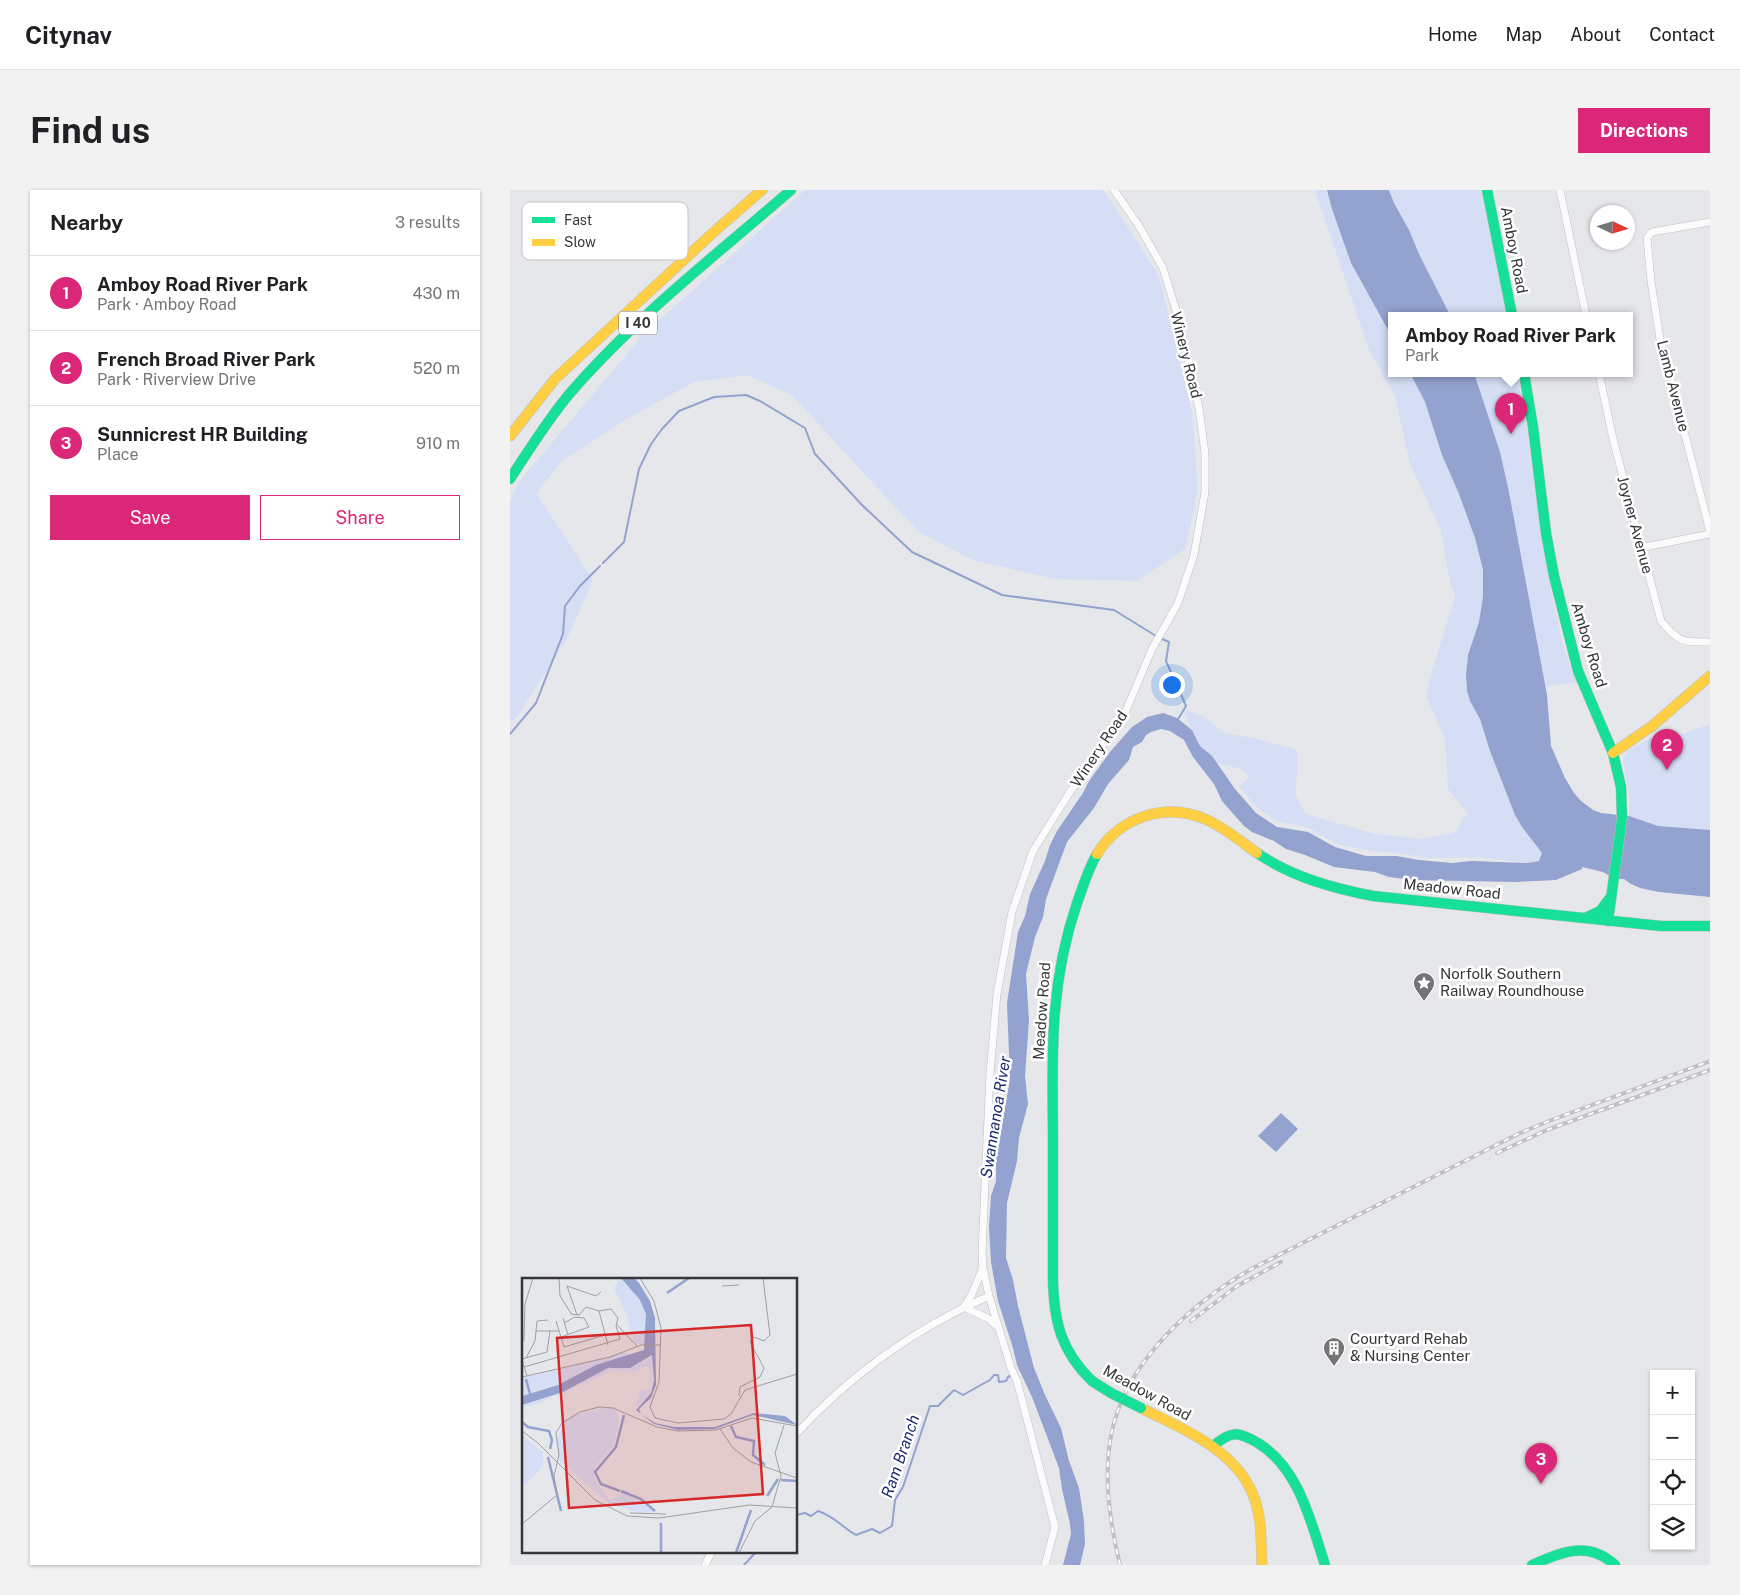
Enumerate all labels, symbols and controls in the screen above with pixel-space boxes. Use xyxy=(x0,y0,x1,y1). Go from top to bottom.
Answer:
text: Citynav xyxy=(25,21,112,49)
text: Home xyxy=(1428,24,1478,45)
text: Map xyxy=(1506,24,1542,45)
text: About xyxy=(1570,24,1621,45)
text: Contact xyxy=(1649,24,1715,45)
button: Directions xyxy=(1578,108,1710,153)
text: Find us xyxy=(30,110,150,151)
legend xyxy=(522,202,688,260)
street label: Amboy Road xyxy=(1498,205,1531,295)
north arrow xyxy=(1590,205,1635,250)
text: Nearby xyxy=(50,210,123,235)
text: Fast xyxy=(564,212,592,228)
text: 3 results xyxy=(395,213,460,232)
text: Slow xyxy=(564,234,596,250)
text: Amboy Road River Park xyxy=(97,273,308,295)
text: 1 xyxy=(63,284,69,303)
text: 430 m xyxy=(412,284,460,303)
text: Park · Amboy Road xyxy=(97,295,236,314)
street label: Winery Road xyxy=(1168,310,1205,400)
road number: I 40 xyxy=(619,312,657,334)
popup xyxy=(1388,312,1633,377)
text: Amboy Road River Park xyxy=(1405,324,1616,346)
street label: Lamb Avenue xyxy=(1654,338,1693,433)
text: Park xyxy=(1405,346,1439,365)
text: French Broad River Park xyxy=(97,348,316,370)
text: 2 xyxy=(61,359,71,378)
text: 520 m xyxy=(413,359,460,378)
text: Park · Riverview Drive xyxy=(97,370,256,389)
pin: 1 xyxy=(1495,393,1527,434)
text: Sunnicrest HR Building xyxy=(97,423,308,445)
text: 3 xyxy=(61,434,71,453)
text: 910 m xyxy=(416,434,460,453)
text: Place xyxy=(97,445,139,464)
street label: Joyner Avenue xyxy=(1614,474,1657,576)
button: Save xyxy=(50,495,250,540)
button: Share xyxy=(260,495,460,540)
street label: Amboy Road xyxy=(1568,600,1610,689)
your location xyxy=(1159,672,1185,698)
street label: Winery Road xyxy=(1067,707,1130,790)
pin: 2 xyxy=(1651,729,1683,770)
street label: Meadow Road xyxy=(1402,875,1502,902)
street label: Meadow Road xyxy=(1030,961,1053,1060)
place label: Norfolk Southern Railway Roundhouse xyxy=(1440,965,1584,999)
place icon: Norfolk Southern Railway Roundhouse xyxy=(1412,971,1436,1002)
water label: Swannanoa River xyxy=(976,1054,1015,1180)
inset map xyxy=(522,1278,798,1552)
place label: Courtyard Rehab & Nursing Center xyxy=(1350,1330,1471,1364)
building icon: Courtyard Rehab & Nursing Center xyxy=(1322,1336,1346,1367)
street label: Meadow Road xyxy=(1100,1361,1194,1424)
map controls xyxy=(1650,1370,1695,1550)
button: + xyxy=(1650,1370,1695,1415)
water label: Ram Branch xyxy=(877,1412,924,1500)
button: − xyxy=(1650,1415,1695,1460)
pin: 3 xyxy=(1525,1443,1557,1484)
button: locate xyxy=(1650,1460,1695,1505)
button: layers xyxy=(1650,1505,1695,1550)

